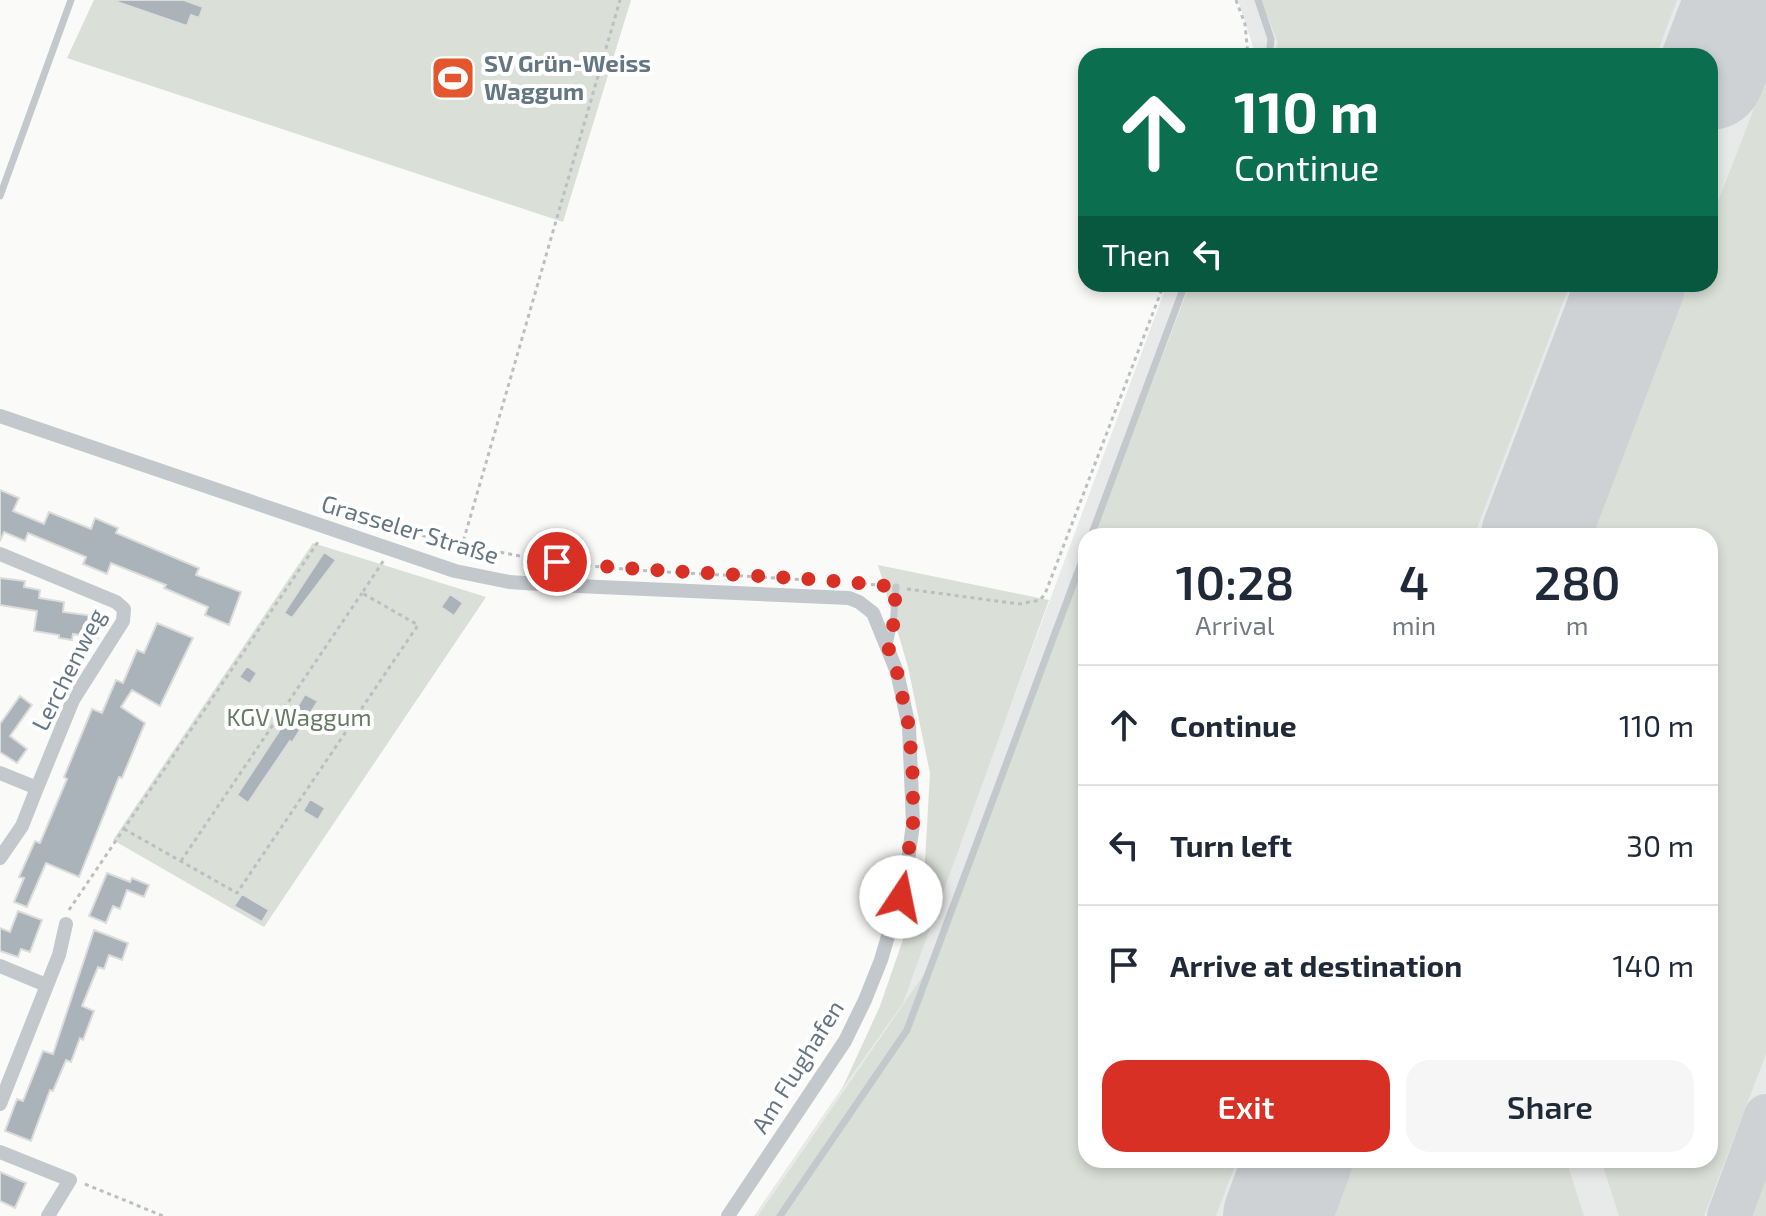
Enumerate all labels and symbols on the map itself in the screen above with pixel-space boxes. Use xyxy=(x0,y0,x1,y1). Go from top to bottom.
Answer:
place label: SV Grün-Weiss Waggum xyxy=(484,48,651,105)
sports icon: SV Grün-Weiss Waggum xyxy=(429,54,477,102)
street label: Grasseler Straße xyxy=(318,488,503,569)
pin xyxy=(523,528,591,596)
street label: Lerchenweg xyxy=(25,603,111,735)
park label: KGV Waggum xyxy=(227,702,371,731)
position arrow xyxy=(859,855,943,939)
street label: Am Flughafen xyxy=(744,994,849,1138)

